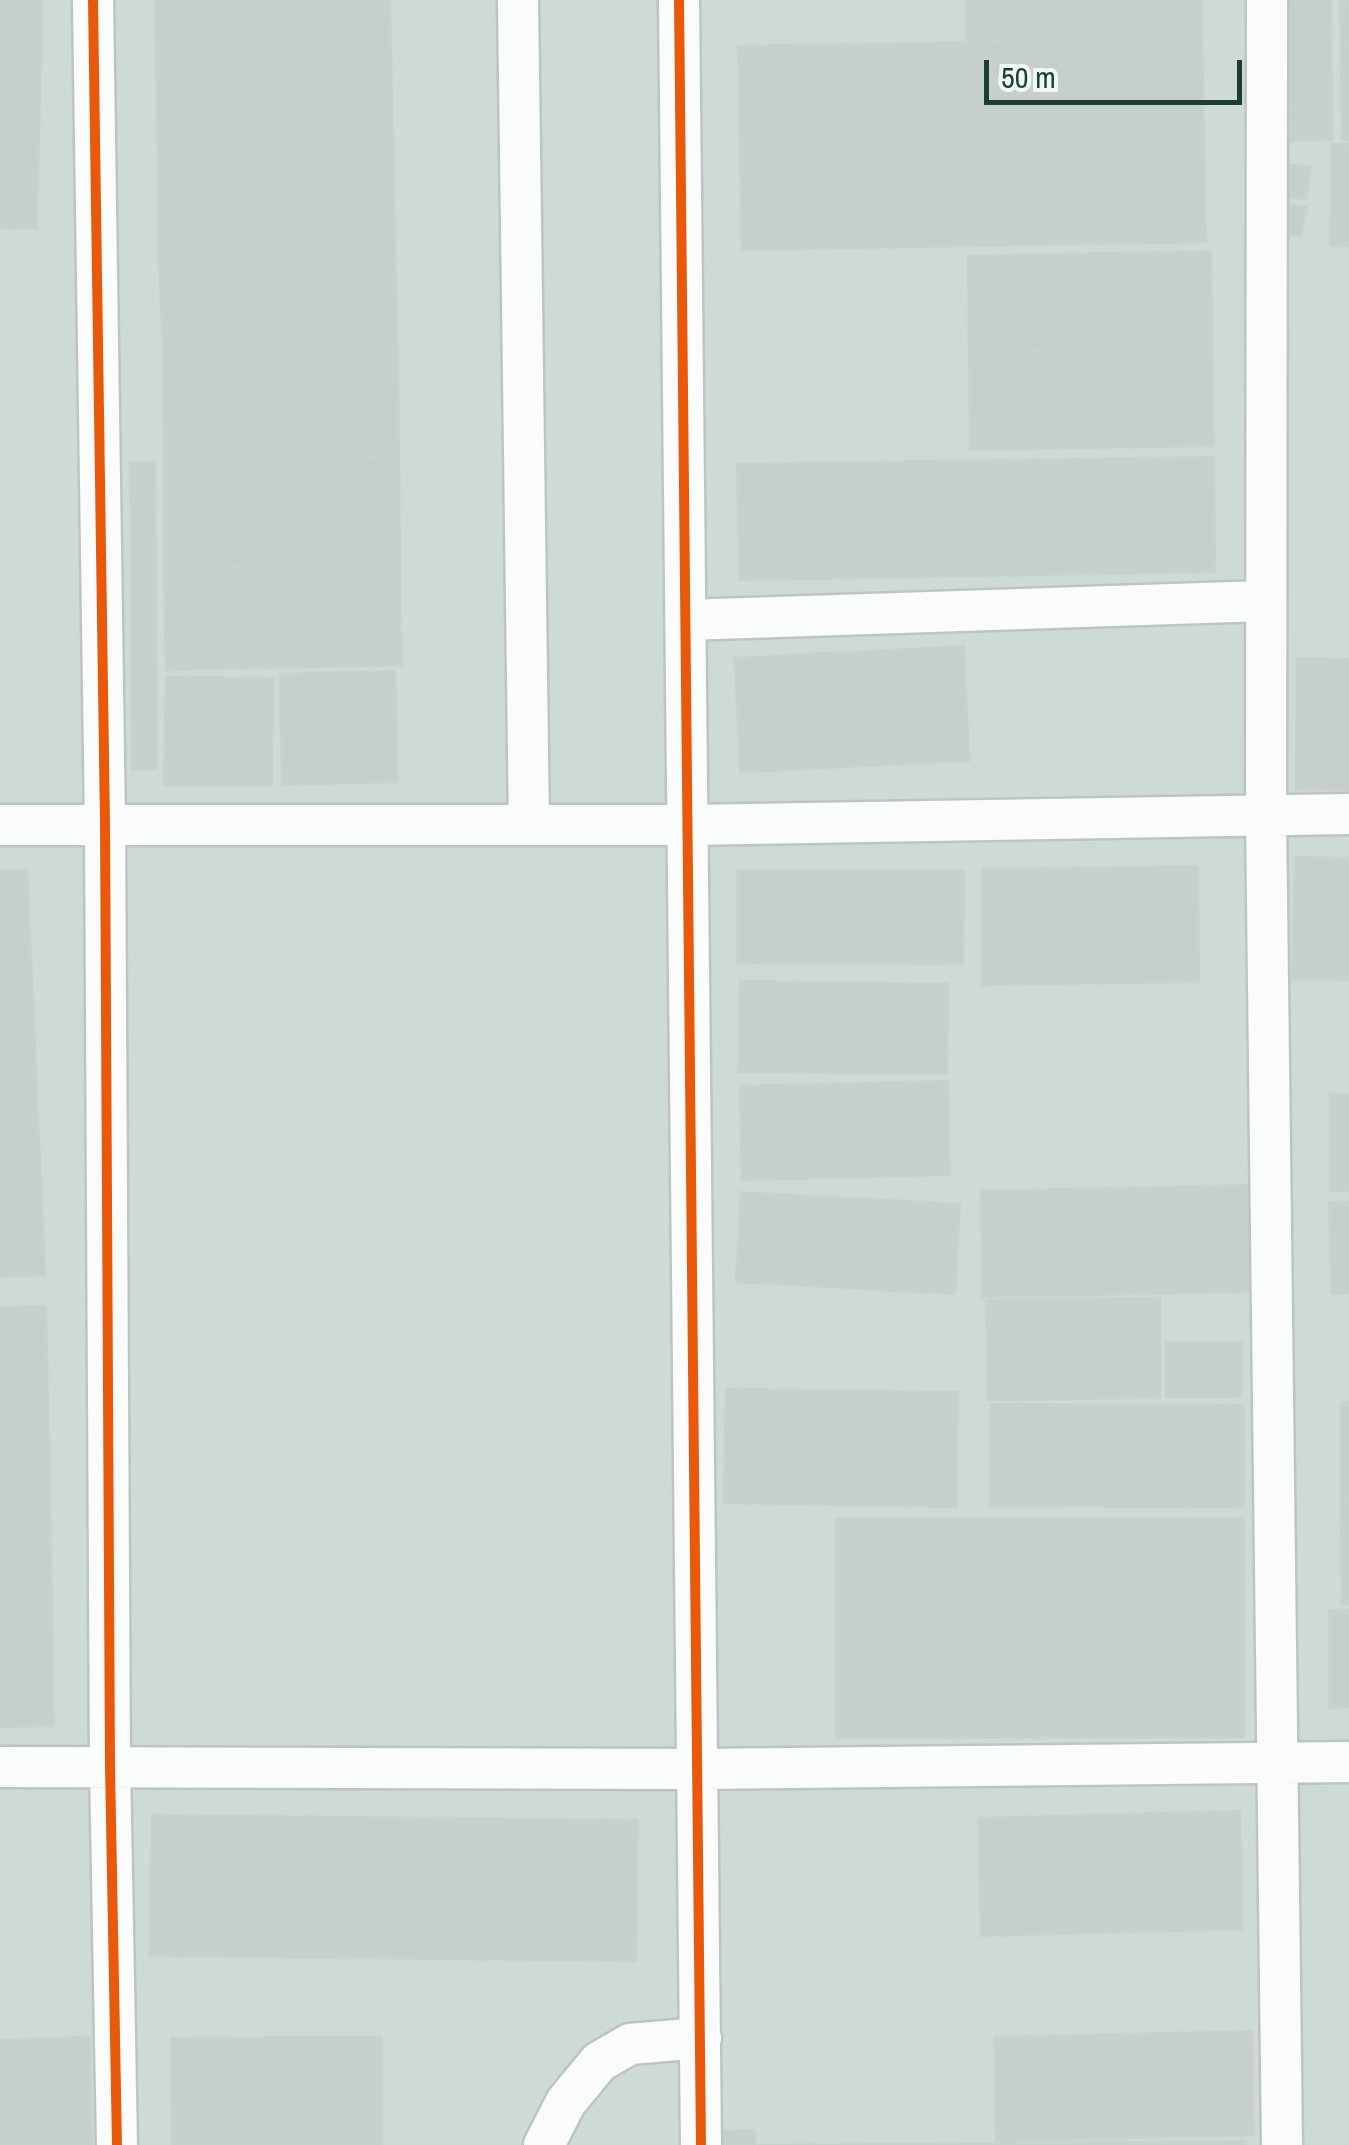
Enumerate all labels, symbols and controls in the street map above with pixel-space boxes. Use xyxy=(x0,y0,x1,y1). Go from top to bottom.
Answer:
scale bar xyxy=(989,40,1246,102)
text: 50 m xyxy=(1001,57,1056,97)

